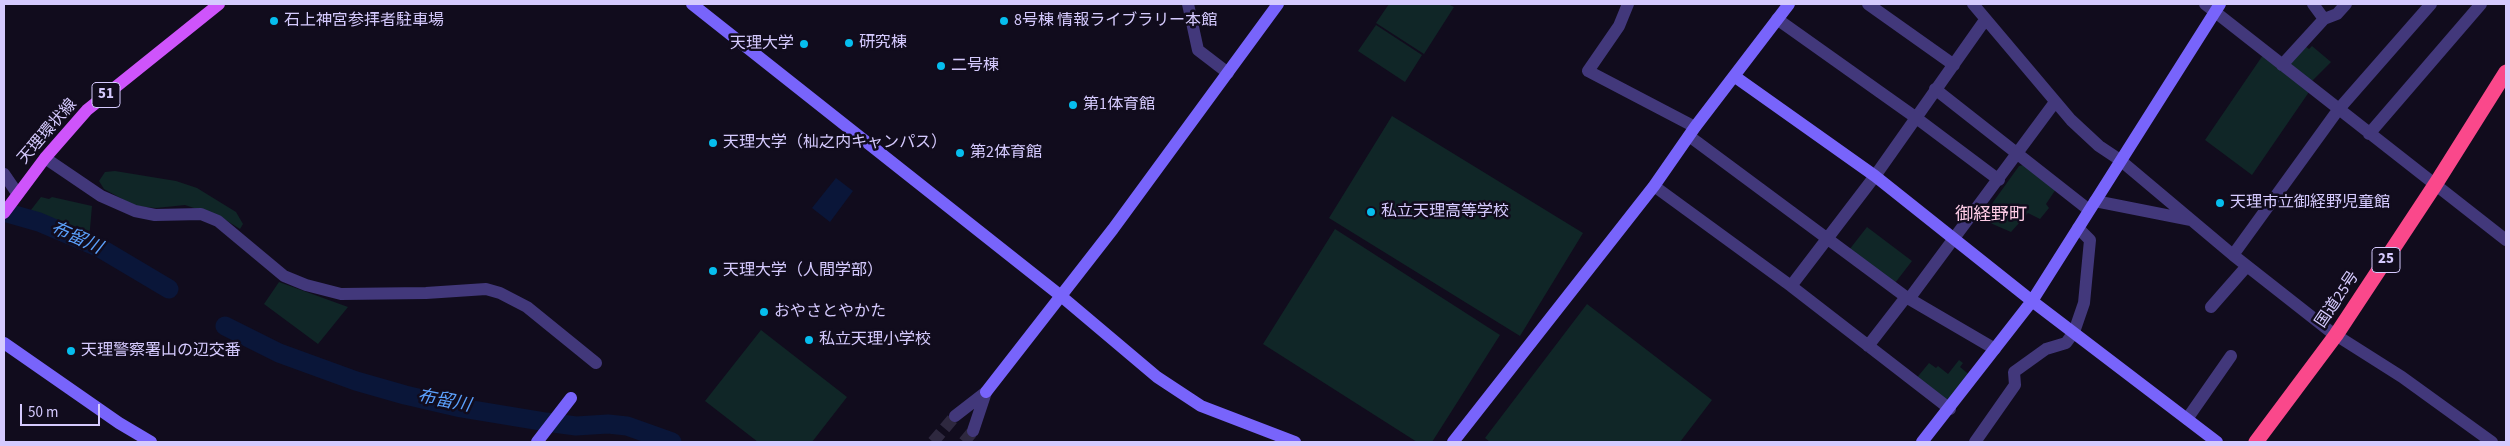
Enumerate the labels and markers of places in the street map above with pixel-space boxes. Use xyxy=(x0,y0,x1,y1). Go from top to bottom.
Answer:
place label: 石上神宮参拝者駐車場 xyxy=(284,11,444,31)
place label: 8号棟 情報ライブラリー本館 xyxy=(1014,11,1217,31)
marker: 石上神宮参拝者駐車場 xyxy=(268,15,280,27)
marker: 8号棟 情報ライブラリー本館 xyxy=(998,15,1010,27)
place label: 研究棟 xyxy=(859,33,907,53)
place label: 天理大学 xyxy=(730,34,794,54)
marker: 研究棟 xyxy=(843,37,855,49)
marker: 天理大学 xyxy=(798,38,810,50)
place label: 二号棟 xyxy=(951,56,999,76)
marker: 二号棟 xyxy=(935,60,947,72)
place label: 第1体育館 xyxy=(1083,95,1155,115)
marker: 第1体育館 xyxy=(1067,99,1079,111)
place label: 天理大学（杣之内キャンパス） xyxy=(723,133,947,153)
marker: 天理大学（杣之内キャンパス） xyxy=(707,137,719,149)
place label: 第2体育館 xyxy=(970,143,1042,163)
marker: 第2体育館 xyxy=(954,147,966,159)
place label: 天理市立御経野児童館 xyxy=(2230,193,2390,213)
marker: 天理市立御経野児童館 xyxy=(2214,197,2226,209)
place label: 私立天理高等学校 xyxy=(1381,202,1509,222)
marker: 私立天理高等学校 xyxy=(1365,206,1377,218)
place label: 天理大学（人間学部） xyxy=(723,261,883,281)
marker: 天理大学（人間学部） xyxy=(707,265,719,277)
place label: おやさとやかた xyxy=(774,302,886,322)
marker: おやさとやかた xyxy=(758,306,770,318)
place label: 私立天理小学校 xyxy=(819,330,931,350)
marker: 私立天理小学校 xyxy=(803,334,815,346)
place label: 天理警察署山の辺交番 xyxy=(81,341,241,361)
marker: 天理警察署山の辺交番 xyxy=(65,345,77,357)

